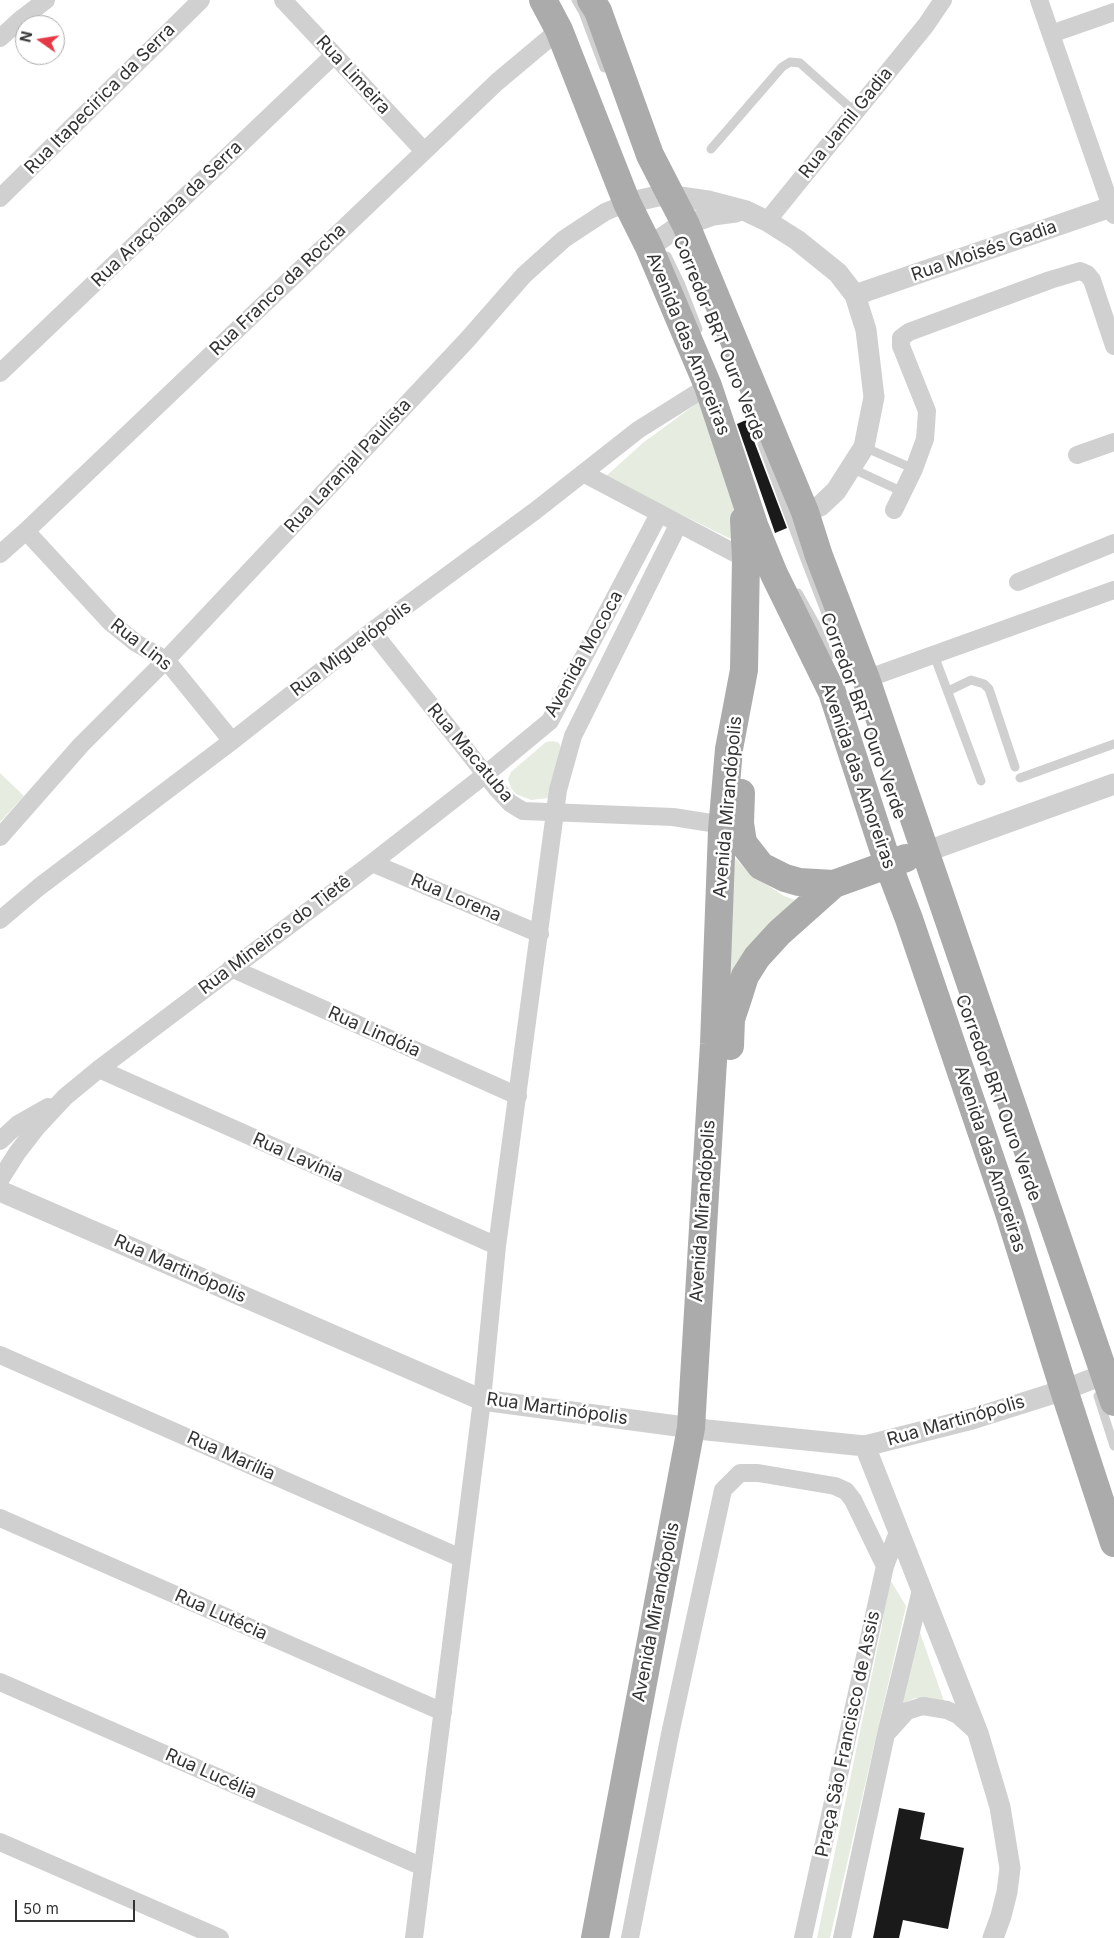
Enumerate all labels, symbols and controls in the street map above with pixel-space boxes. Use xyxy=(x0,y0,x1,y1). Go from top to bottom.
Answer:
north arrow xyxy=(15,15,65,65)
street label: Rua Itapecirica da Serra xyxy=(20,19,180,179)
text: N xyxy=(16,30,35,44)
street label: Rua Limeira xyxy=(311,31,395,119)
street label: Rua Jamil Gadia xyxy=(795,63,897,183)
street label: Rua Araçoiaba da Serra xyxy=(87,136,247,292)
street label: Rua Moisés Gadia xyxy=(908,216,1060,286)
street label: Rua Franco da Rocha xyxy=(206,220,350,360)
street label: Corredor BRT Ouro Verde xyxy=(668,233,770,443)
street label: Avenida das Amoreiras xyxy=(641,250,735,438)
street label: Rua Laranjal Paulista xyxy=(280,394,416,538)
street label: Avenida Mococa xyxy=(540,587,628,721)
street label: Rua Miguelópolis xyxy=(286,597,416,701)
street label: Corredor BRT Ouro Verde xyxy=(816,610,910,822)
street label: Rua Lins xyxy=(106,614,176,676)
street label: Avenida das Amoreiras xyxy=(816,680,900,872)
street label: Rua Macatuba xyxy=(422,699,518,807)
street label: Avenida Mirandópolis xyxy=(709,715,747,899)
street label: Rua Lorena xyxy=(408,869,504,927)
street label: Rua Mineiros do Tietê xyxy=(195,871,355,999)
street label: Corredor BRT Ouro Verde xyxy=(951,992,1045,1204)
street label: Rua Lindóia xyxy=(324,1002,424,1062)
street label: Avenida das Amoreiras xyxy=(950,1063,1030,1255)
street label: Avenida Mirandópolis xyxy=(686,1119,720,1303)
street label: Rua Lavínia xyxy=(249,1128,347,1188)
street label: Rua Martinópolis xyxy=(111,1230,249,1308)
street label: Rua Martinópolis xyxy=(485,1388,629,1430)
street label: Rua Martinópolis xyxy=(885,1391,1027,1451)
street label: Rua Marília xyxy=(184,1427,278,1485)
street label: Avenida Mirandópolis xyxy=(628,1520,684,1704)
street label: Rua Lutécia xyxy=(171,1585,271,1645)
street label: Praça São Francisco de Assis xyxy=(811,1609,885,1859)
street label: Rua Lucélia xyxy=(162,1744,260,1804)
scale bar xyxy=(18,1890,138,1922)
text: 50 m xyxy=(23,1899,59,1918)

